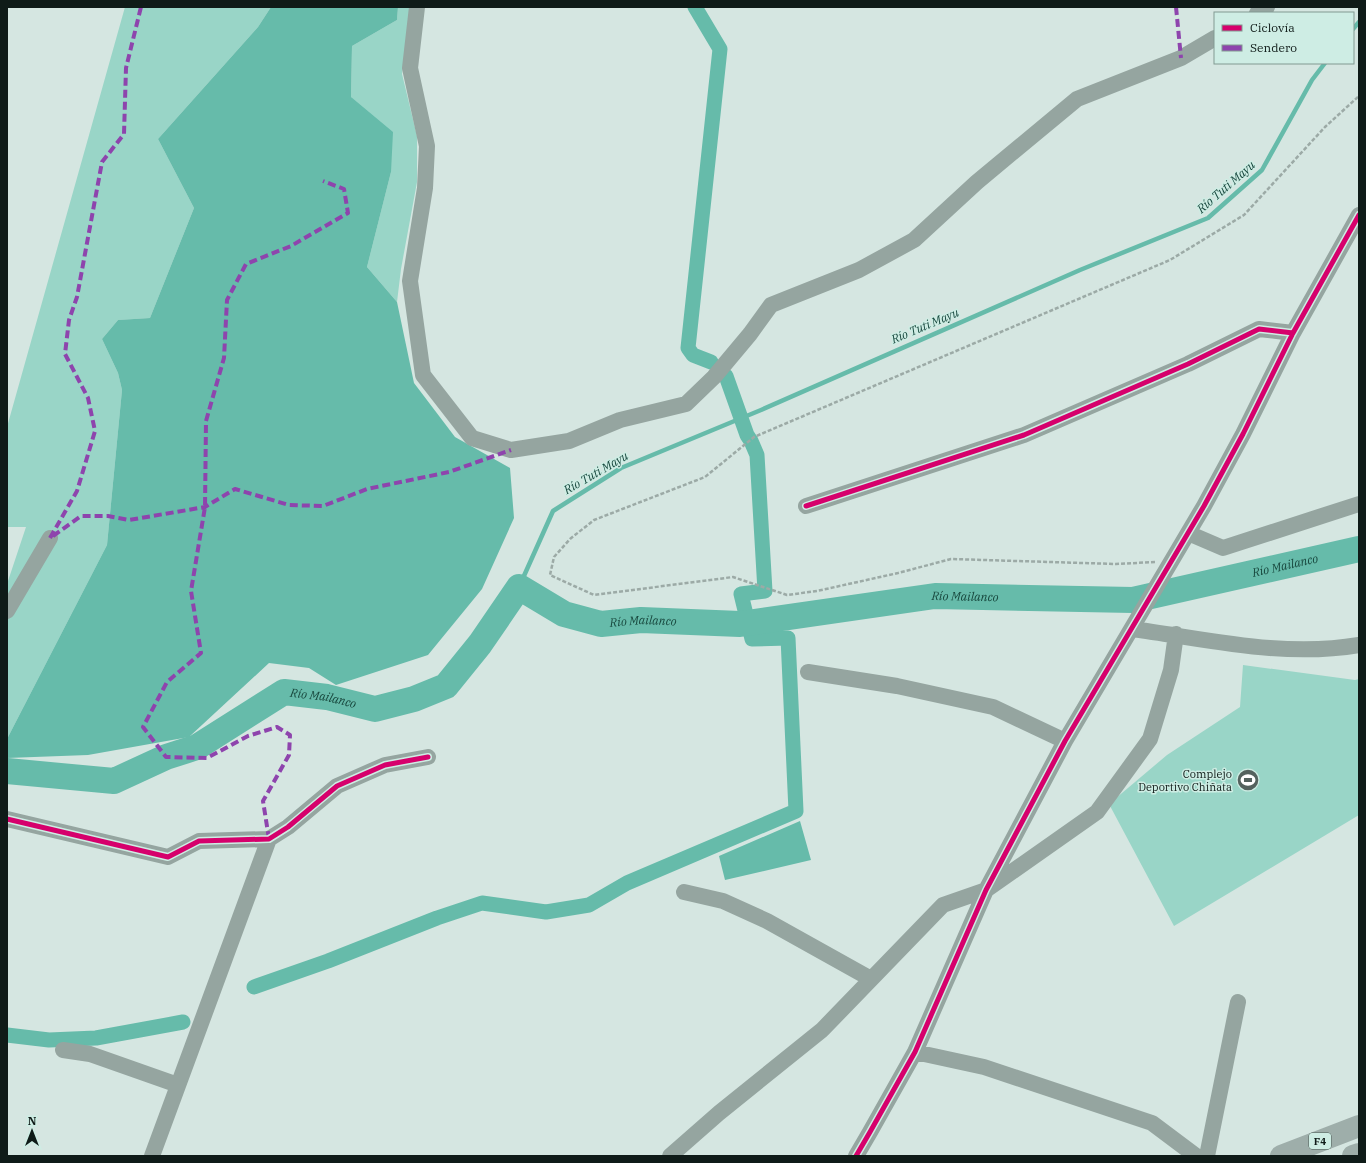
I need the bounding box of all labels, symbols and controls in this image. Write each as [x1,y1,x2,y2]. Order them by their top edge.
legend [1214,12,1354,64]
text: Ciclovía [1250,20,1295,35]
text: Sendero [1250,40,1297,55]
water label: Río Tuti Mayu [1193,157,1258,217]
water label: Río Tuti Mayu [888,304,961,347]
water label: Río Tuti Mayu [560,448,631,498]
water label: Río Mailanco [1250,550,1319,580]
water label: Río Mailanco [930,588,999,604]
water label: Río Mailanco [608,612,677,630]
water label: Río Mailanco [288,685,358,711]
place label: Complejo Deportivo Chiñata [1138,767,1232,794]
sports icon: Complejo Deportivo Chiñata [1235,767,1261,793]
north arrow [12,1111,52,1151]
text: N [28,1114,37,1128]
road number: F4 [1309,1133,1331,1149]

